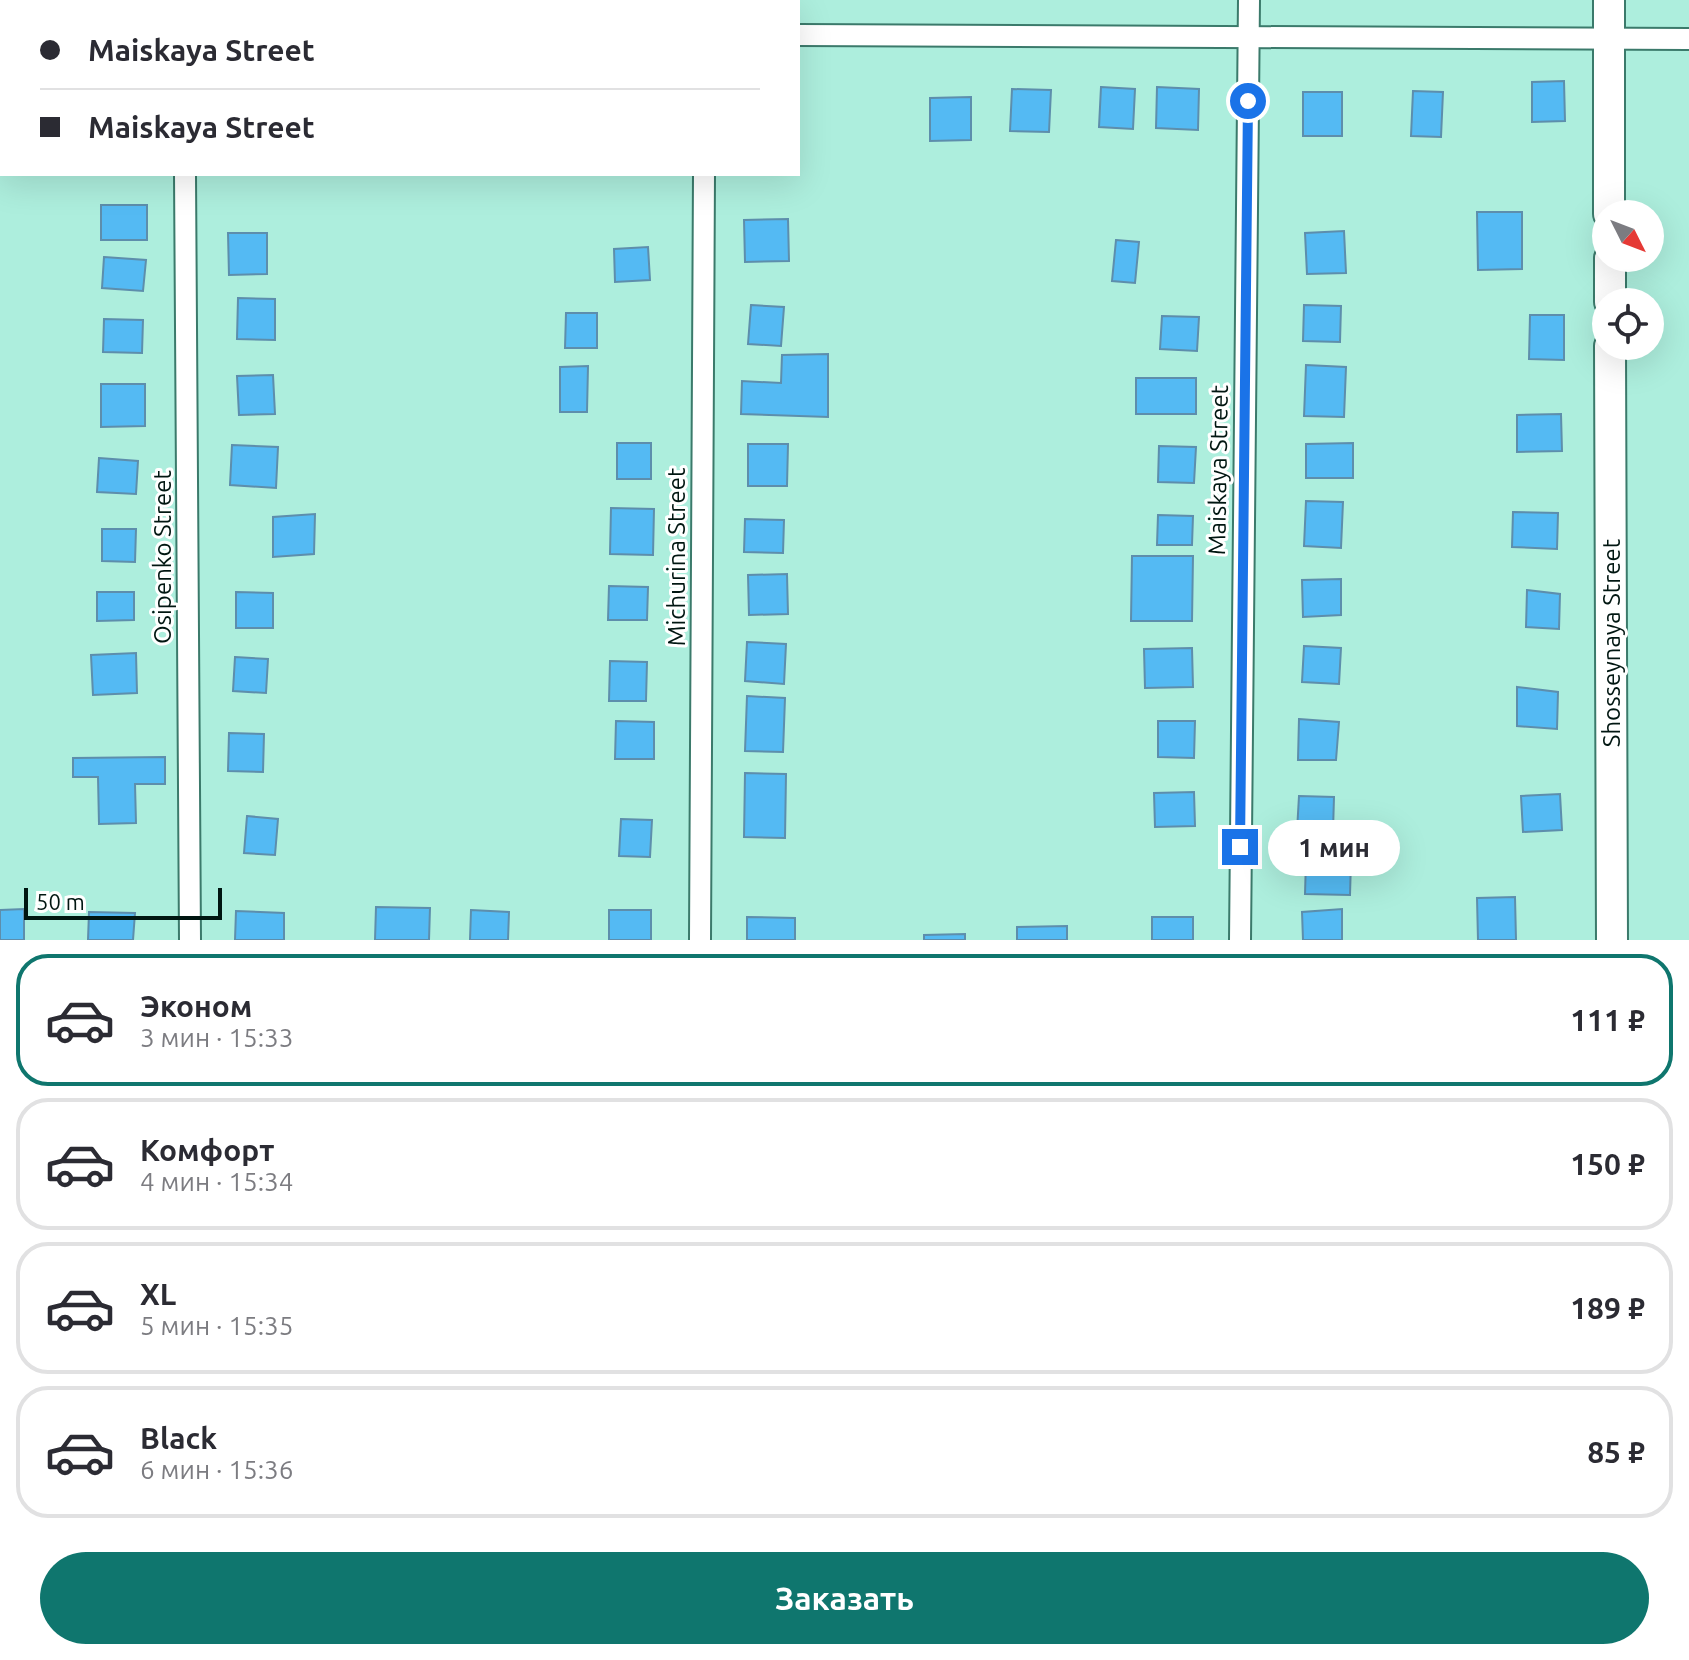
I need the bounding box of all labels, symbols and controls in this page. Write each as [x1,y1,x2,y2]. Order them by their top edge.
text: Maiskaya Street [88,33,315,67]
route start [1230,83,1266,119]
text: Maiskaya Street [88,110,315,144]
north arrow [1592,200,1664,272]
map controls [1592,200,1664,360]
button: locate [1592,288,1664,360]
street label: Maiskaya Street [1203,384,1233,555]
street label: Michurina Street [663,467,690,646]
street label: Osipenko Street [149,469,176,644]
street label: Shosseynaya Street [1598,538,1625,747]
callout: 1 мин [1268,819,1400,875]
route end [1222,829,1258,865]
text: 1 мин [1298,833,1370,862]
scale bar [24,884,222,920]
text: 50 m [36,889,85,914]
icon: car [44,984,116,1056]
text: Эконом [140,989,252,1023]
text: 111 ₽ [1570,1003,1645,1037]
text: 3 мин · 15:33 [140,1023,293,1052]
icon: car [44,1128,116,1200]
text: Комфорт [140,1133,274,1167]
text: 150 ₽ [1570,1147,1645,1181]
text: 4 мин · 15:34 [140,1167,293,1196]
icon: car [44,1272,116,1344]
text: XL [140,1277,176,1311]
text: 189 ₽ [1570,1291,1645,1325]
text: 5 мин · 15:35 [140,1311,293,1340]
icon: car [44,1416,116,1488]
text: Black [140,1421,217,1455]
text: 85 ₽ [1587,1435,1645,1469]
text: 6 мин · 15:36 [140,1455,293,1484]
button: Заказать [40,1552,1649,1644]

